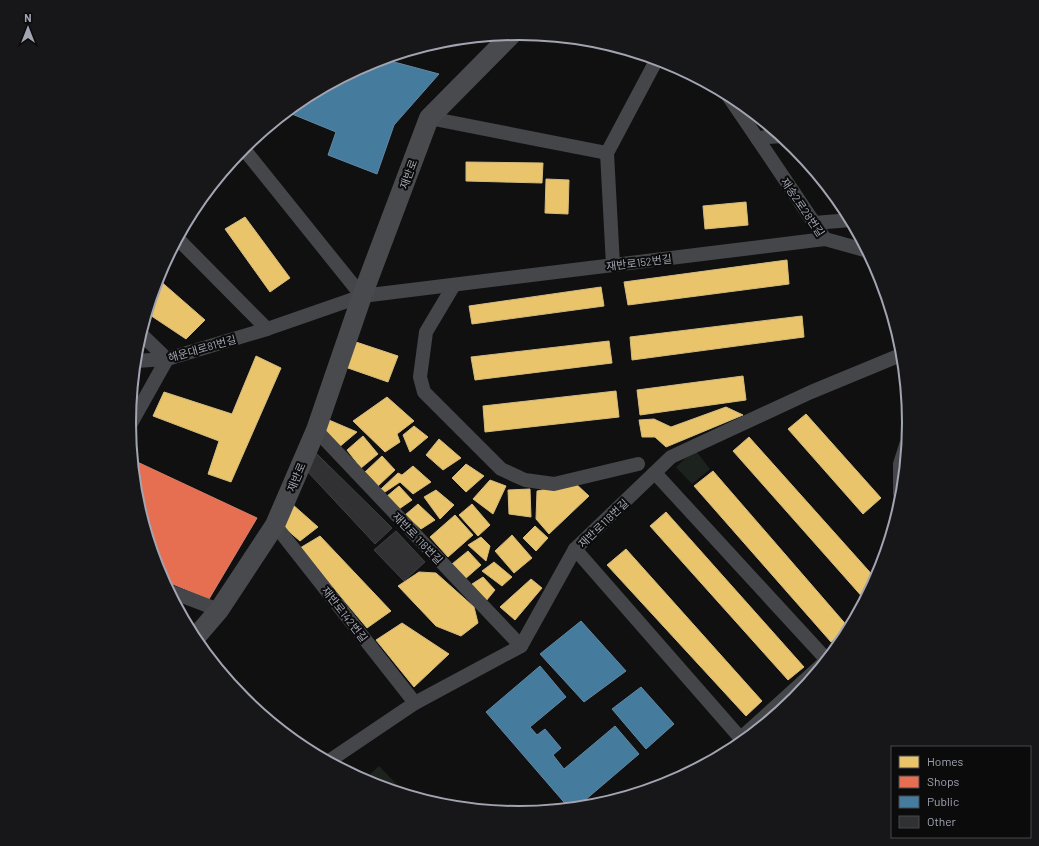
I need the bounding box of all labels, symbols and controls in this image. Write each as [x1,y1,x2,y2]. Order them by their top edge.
north arrow [8,8,48,48]
text: N [24,11,32,24]
street label: 재반로 [397,158,419,190]
street label: 재송2로28번길 [779,175,827,239]
street label: 재반로152번길 [605,252,673,272]
street label: 해운대로81번길 [167,332,237,364]
street label: 재반로 [284,460,308,494]
street label: 재반로118번길 [575,496,631,550]
street label: 재반로 118번길 [390,510,446,566]
street label: 재반로142번길 [319,584,371,644]
legend [891,746,1031,838]
text: Homes [927,754,964,768]
text: Shops [927,774,960,788]
text: Public [927,794,959,808]
text: Other [927,814,957,828]

